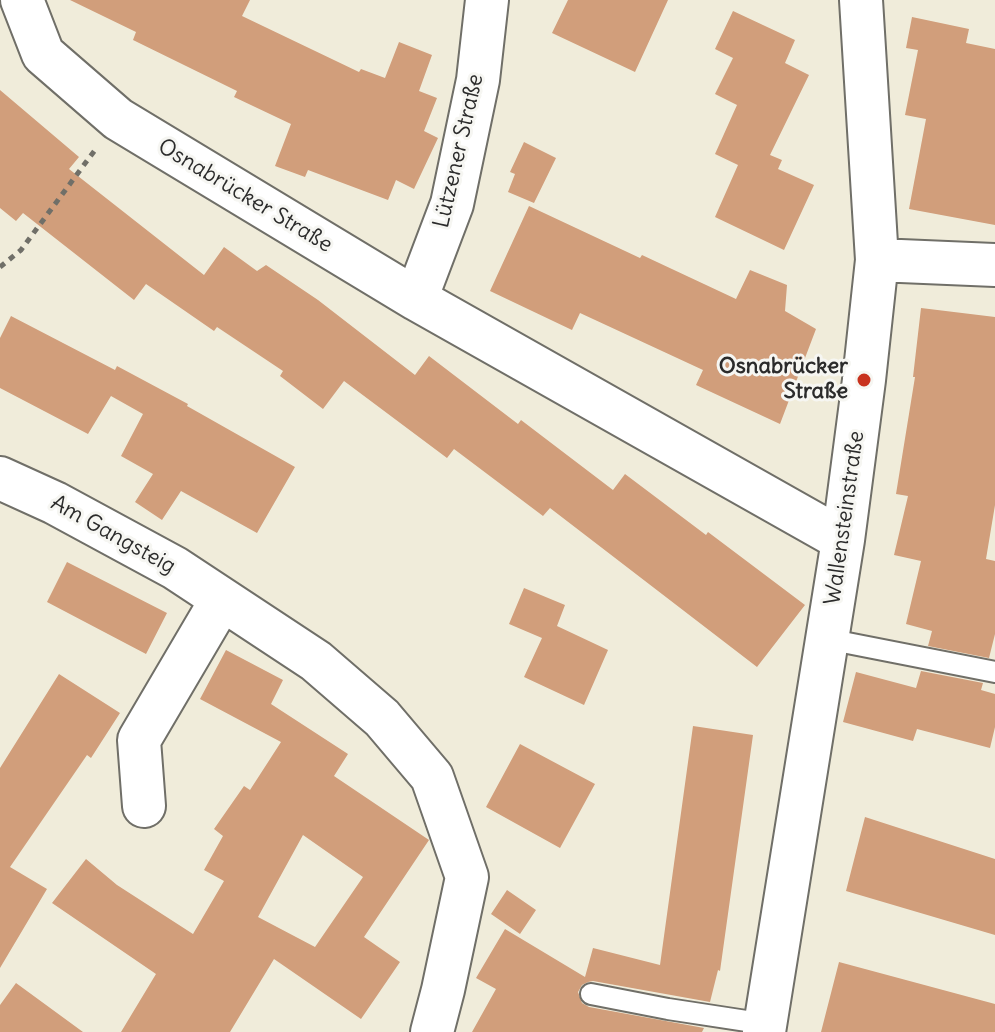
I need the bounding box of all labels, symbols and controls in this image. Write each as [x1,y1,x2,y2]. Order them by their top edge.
street label: Lützener Straße [428,71,490,231]
street label: Osnabrücker Straße [153,133,337,259]
place label: Osnabrücker Straße [719,354,848,406]
marker: Osnabrücker Straße [855,371,873,389]
street label: Wallensteinstraße [820,429,870,607]
street label: Am Gangsteig [46,490,180,580]

